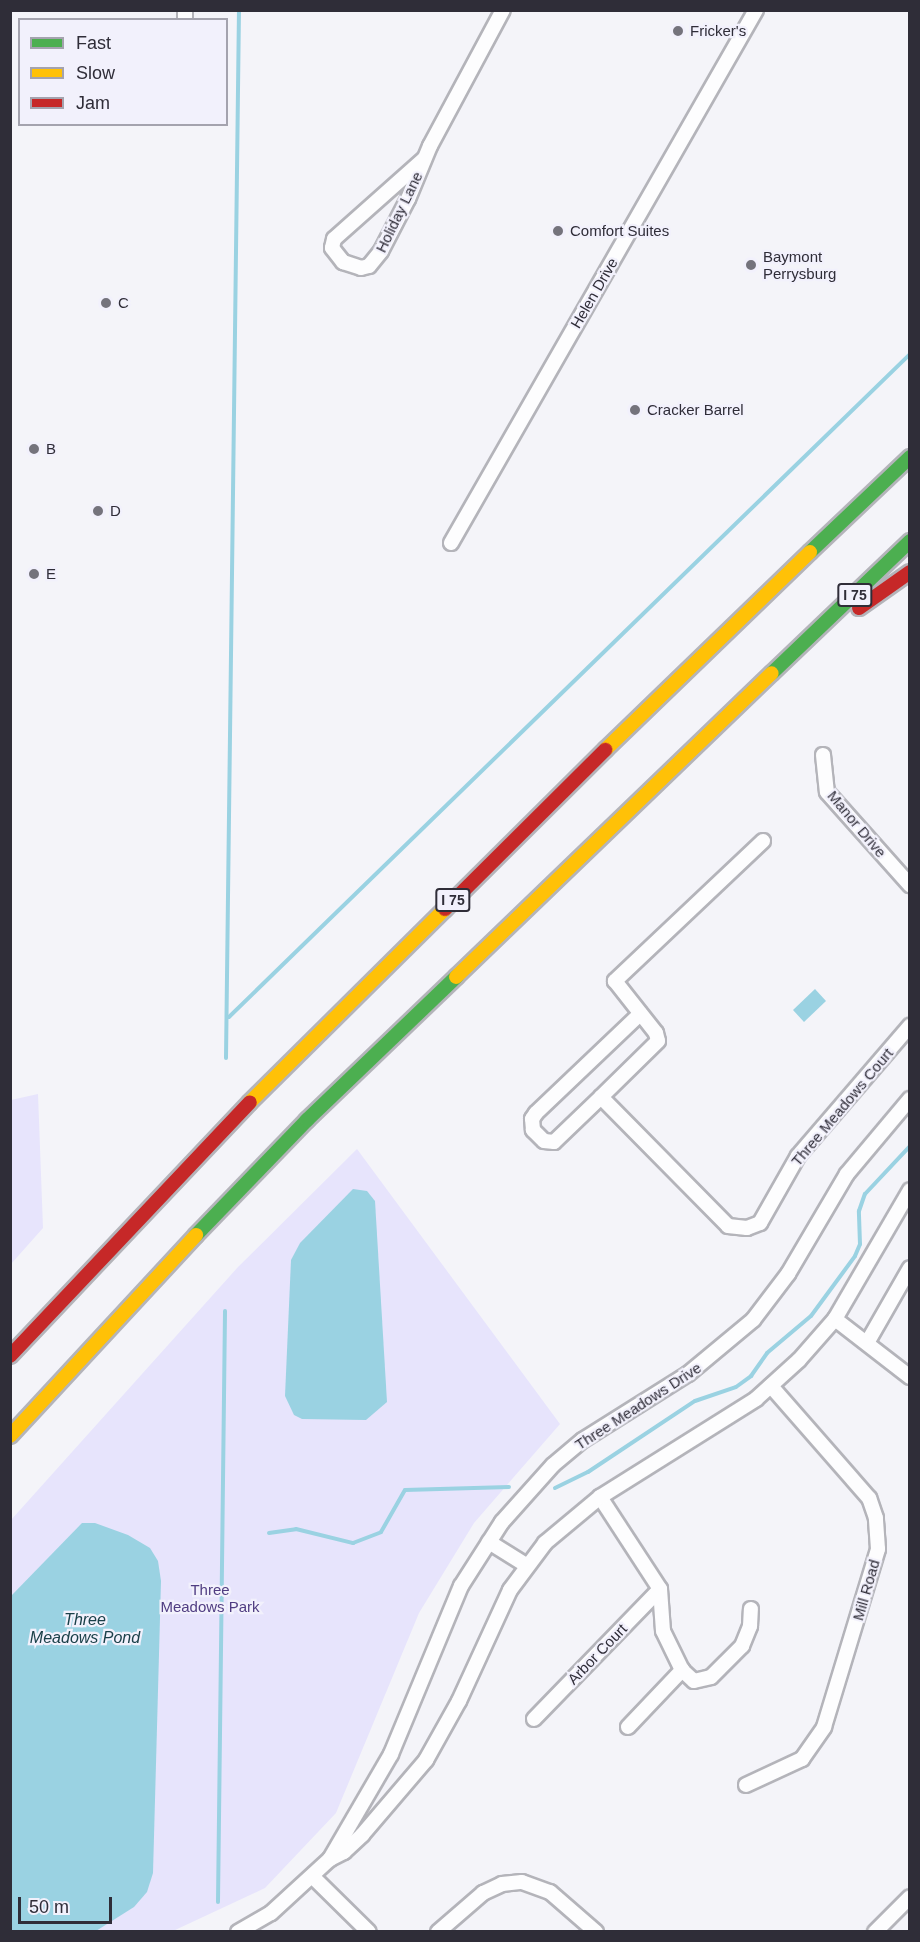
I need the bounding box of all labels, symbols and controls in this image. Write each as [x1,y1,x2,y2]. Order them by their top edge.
legend [18,18,228,126]
place label: Fricker's [690,22,746,40]
marker: Fricker's [671,24,685,38]
text: Fast [76,33,111,53]
text: Slow [76,63,115,83]
text: Jam [76,93,110,113]
street label: Holiday Lane [372,169,426,255]
place label: Comfort Suites [570,222,669,240]
marker: Comfort Suites [551,224,565,238]
place label: Baymont Perrysburg [763,247,836,282]
street label: Helen Drive [567,255,621,331]
marker: Baymont Perrysburg [744,258,758,272]
place label: C [118,294,129,312]
marker: C [99,296,113,310]
place label: Cracker Barrel [647,401,744,419]
marker: Cracker Barrel [628,403,642,417]
place label: B [46,440,56,458]
marker: B [27,442,41,456]
place label: D [110,502,121,520]
marker: D [91,504,105,518]
place label: E [46,565,56,583]
marker: E [27,567,41,581]
road number: I 75 [837,584,873,606]
street label: Manor Drive [824,787,890,861]
road number: I 75 [435,889,471,911]
street label: Three Meadows Court [787,1044,897,1170]
street label: Three Meadows Drive [572,1358,704,1454]
street label: Mill Road [849,1557,883,1623]
park label: Three Meadows Park [160,1580,260,1615]
water label: Three Meadows Pond [30,1610,140,1648]
street label: Arbor Court [564,1620,630,1688]
scale bar [21,1885,116,1923]
text: 50 m [29,1897,69,1917]

